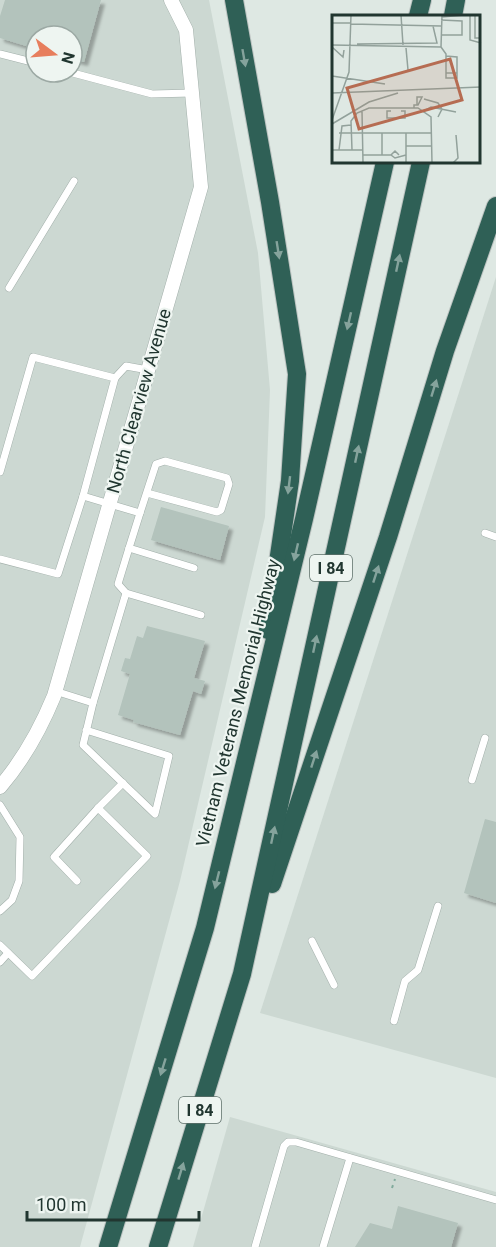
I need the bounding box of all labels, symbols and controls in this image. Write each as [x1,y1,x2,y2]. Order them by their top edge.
inset map [332,15,481,164]
north arrow [24,24,84,84]
one-way arrow [240,48,249,67]
text: N [57,50,79,66]
one-way arrow [273,240,282,259]
one-way arrow [394,254,404,272]
street label: North Clearview Avenue [102,306,175,496]
one-way arrow [344,312,353,331]
one-way arrow [430,379,439,397]
one-way arrow [352,444,362,463]
one-way arrow [284,476,294,495]
one-way arrow [291,543,301,562]
road number: I 84 [310,555,352,581]
street label: Vietnam Veterans Memorial Highway [192,556,284,849]
one-way arrow [372,565,381,583]
one-way arrow [310,635,320,653]
one-way arrow [310,750,319,768]
one-way arrow [269,825,278,844]
one-way arrow [212,871,222,889]
one-way arrow [158,1058,167,1076]
road number: I 84 [179,1097,221,1123]
one-way arrow [177,1162,186,1180]
scale bar [27,1184,200,1222]
text: 100 m [36,1194,87,1215]

